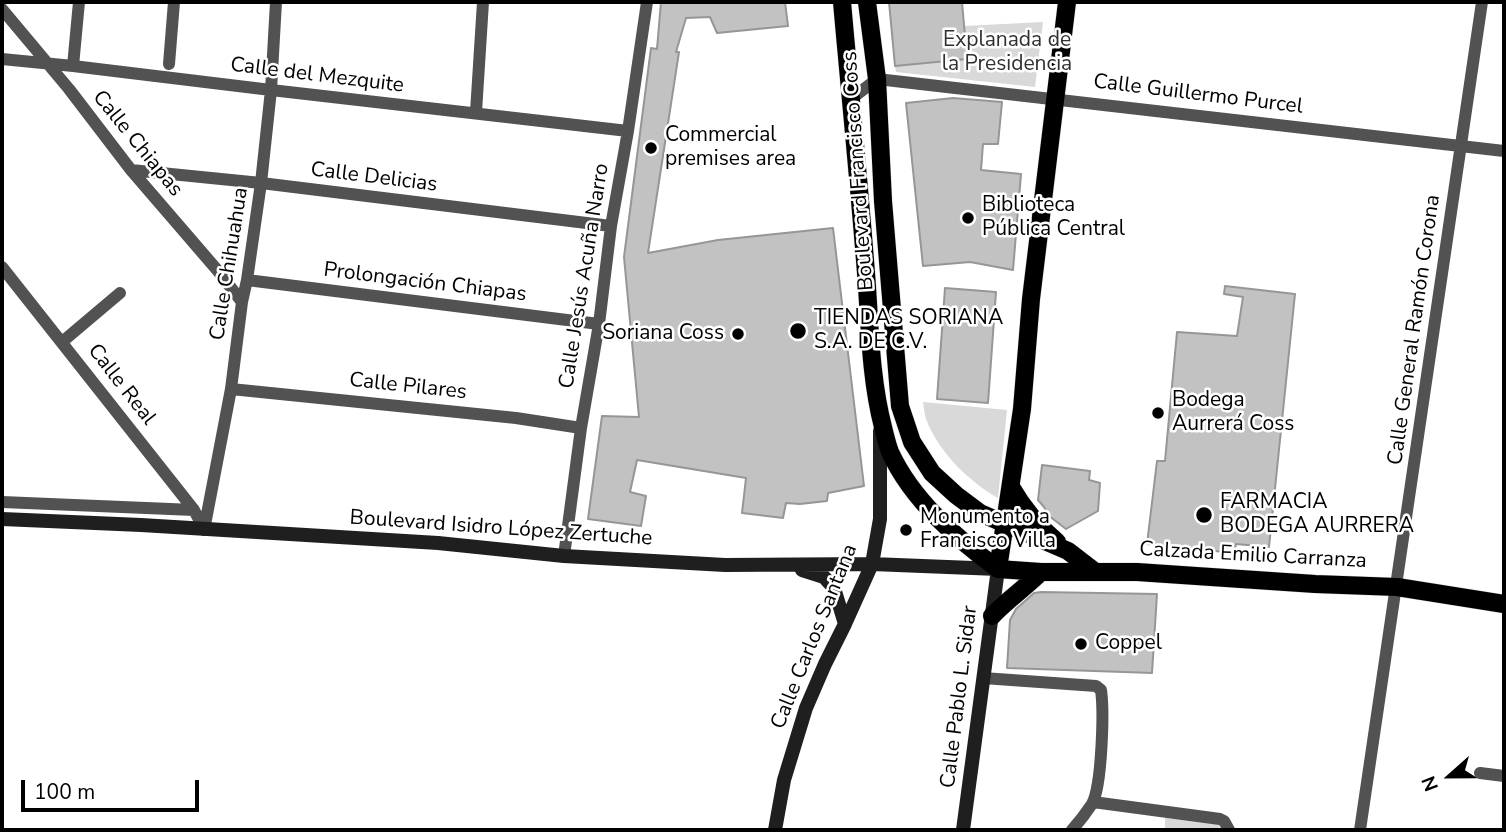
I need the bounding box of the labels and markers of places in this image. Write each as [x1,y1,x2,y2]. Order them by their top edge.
place label: Commercial premises area [665,123,796,173]
marker: Commercial premises area [643,140,659,156]
place label: Biblioteca Pública Central [982,193,1125,243]
marker: Biblioteca Pública Central [960,210,976,226]
place label: TIENDAS SORIANA S.A. DE C.V. [814,306,1003,356]
place label: Soriana Coss [602,321,724,347]
marker: TIENDAS SORIANA S.A. DE C.V. [788,321,808,341]
marker: Soriana Coss [730,326,746,342]
place label: Bodega Aurrerá Coss [1172,388,1294,438]
marker: Bodega Aurrerá Coss [1150,405,1166,421]
place label: FARMACIA BODEGA AURRERA [1220,490,1414,540]
place label: Monumento a Francisco Villa [920,505,1056,555]
marker: FARMACIA BODEGA AURRERA [1194,505,1214,525]
marker: Monumento a Francisco Villa [898,522,914,538]
place label: Coppel [1095,631,1162,657]
marker: Coppel [1073,636,1089,652]

